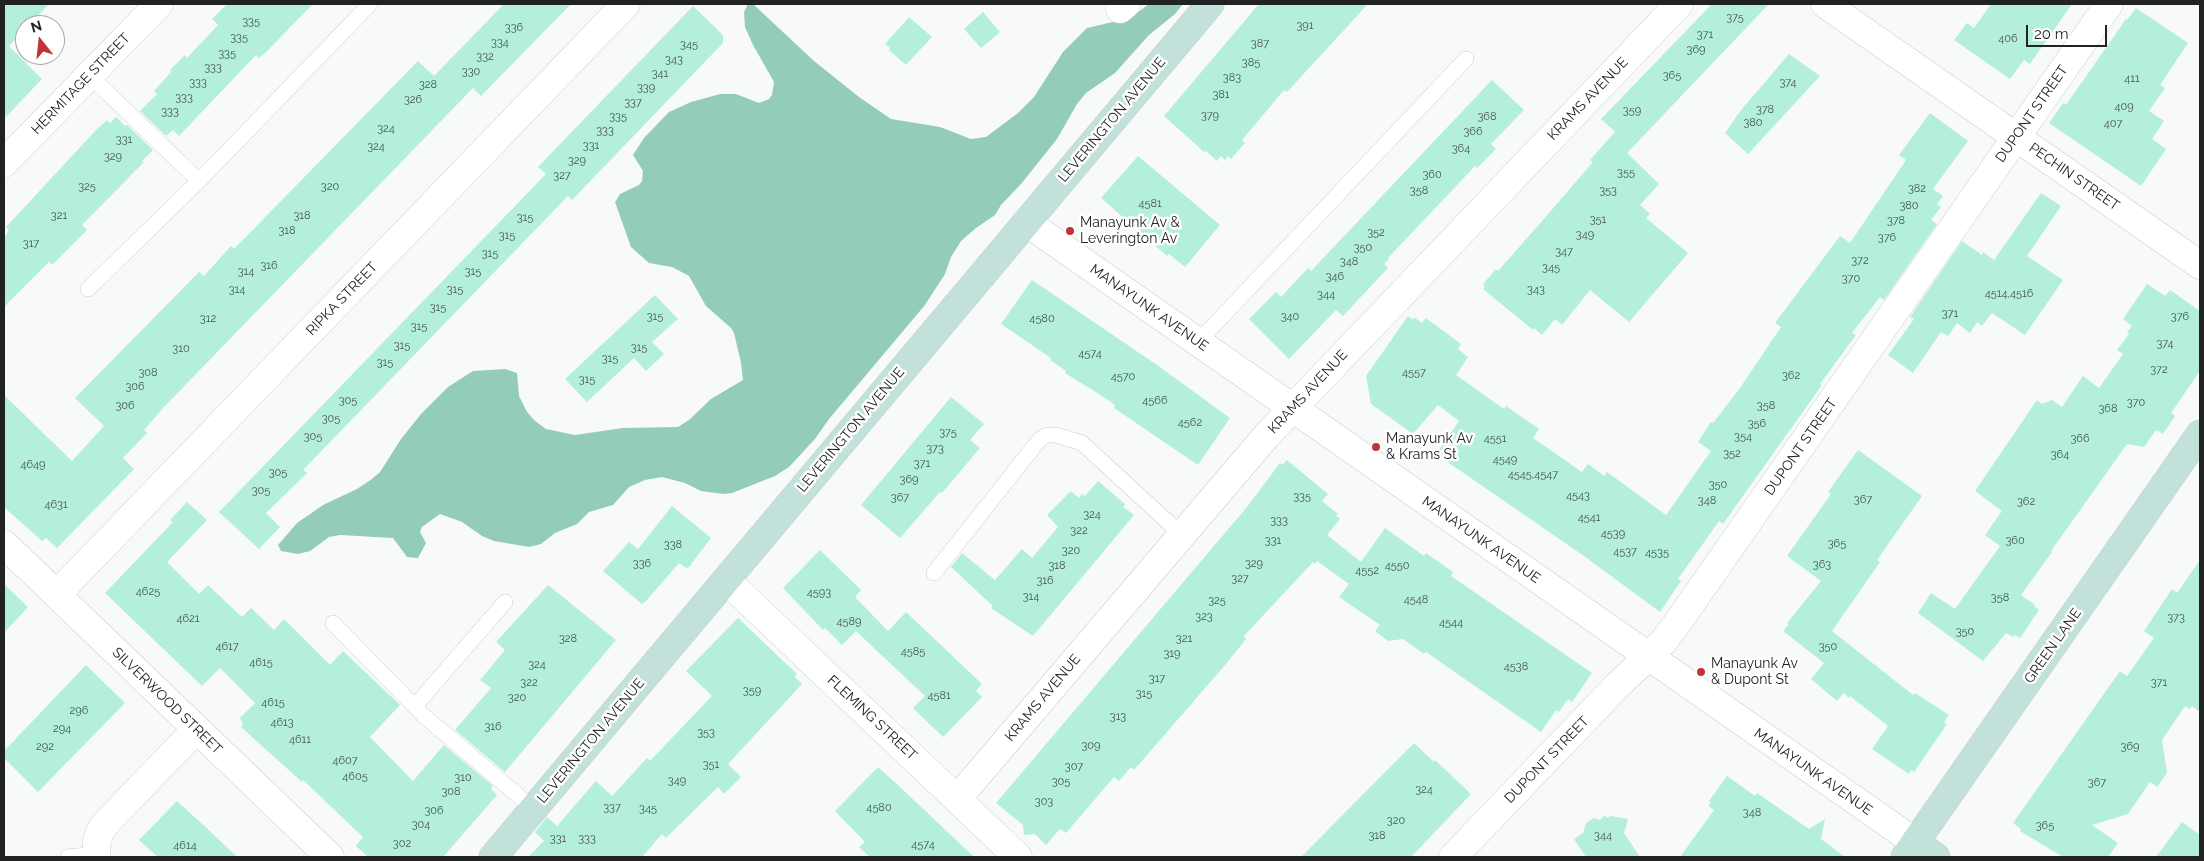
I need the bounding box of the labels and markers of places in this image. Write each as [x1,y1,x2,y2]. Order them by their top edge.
place label: Manayunk Av & Leverington Av [1080,215,1180,248]
marker: Manayunk Av & Leverington Av [1064,225,1076,237]
place label: Manayunk Av & Krams St [1386,431,1473,464]
marker: Manayunk Av & Krams St [1370,441,1382,453]
place label: Manayunk Av & Dupont St [1711,656,1798,689]
marker: Manayunk Av & Dupont St [1695,666,1707,678]

